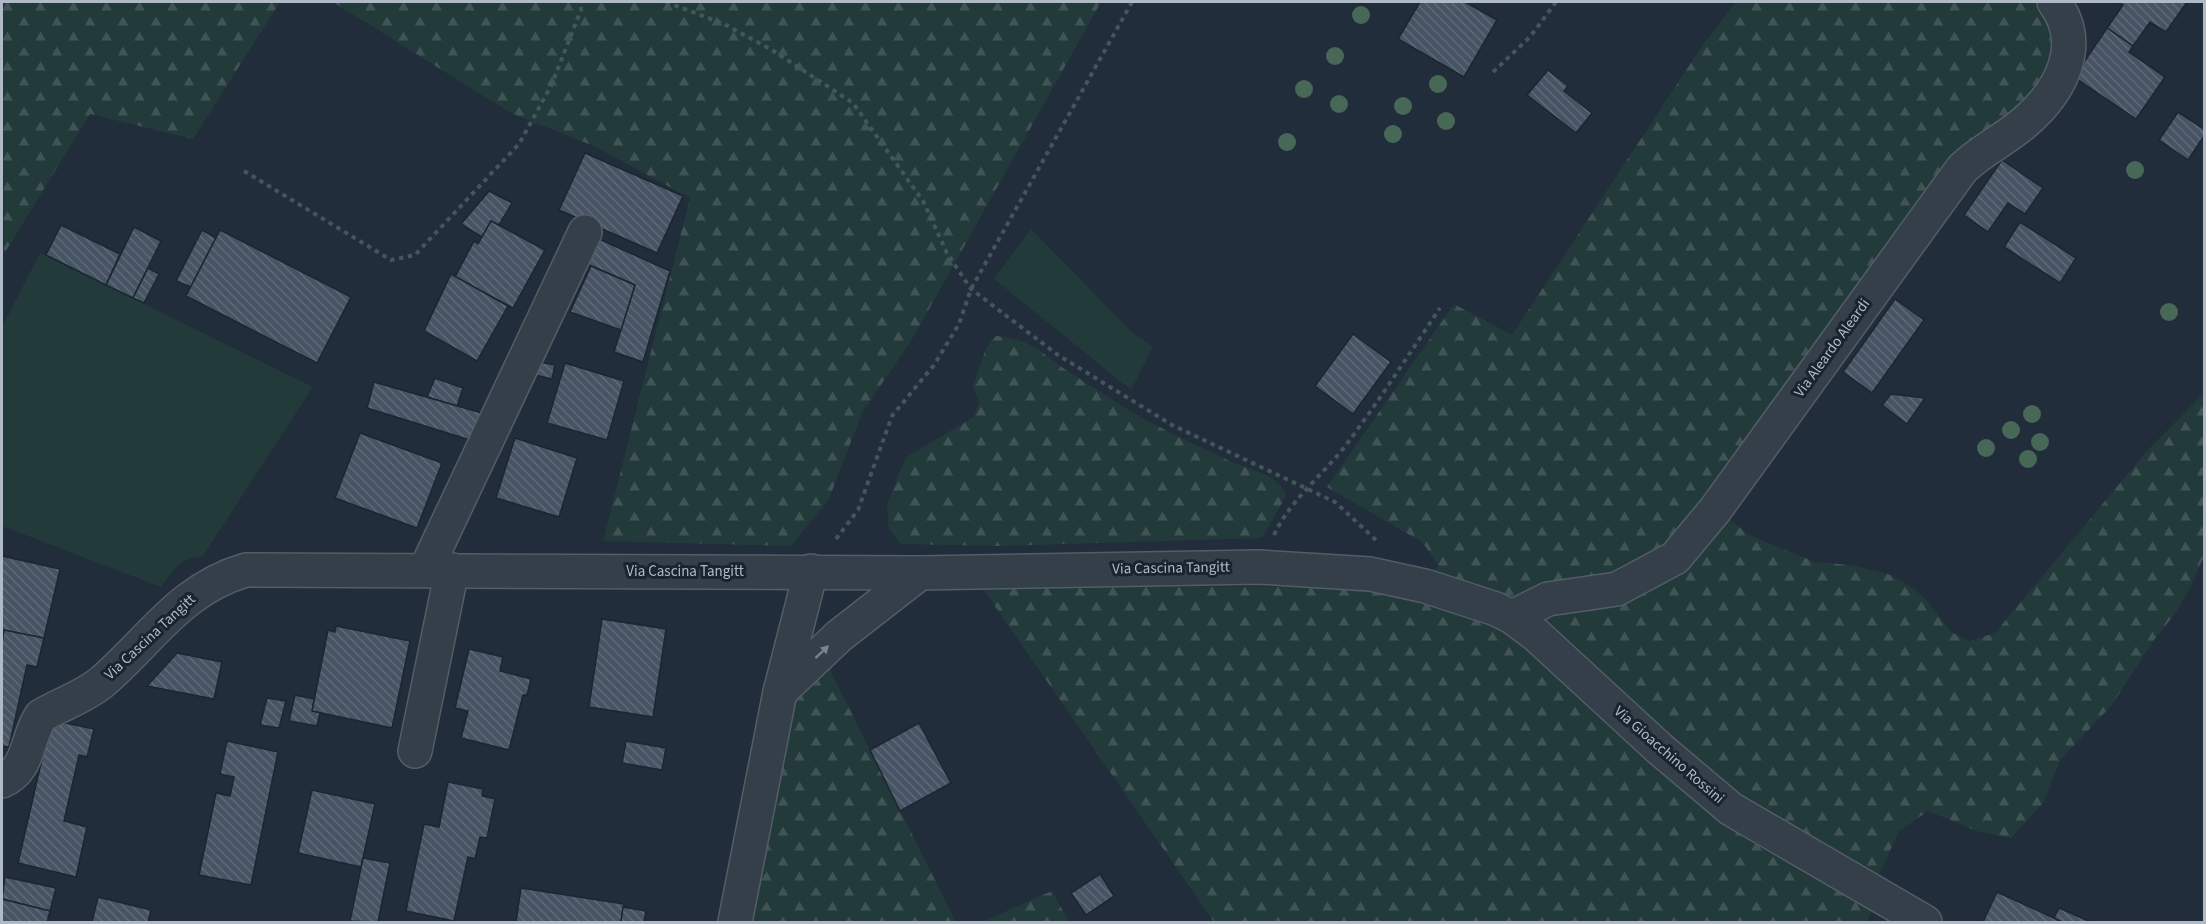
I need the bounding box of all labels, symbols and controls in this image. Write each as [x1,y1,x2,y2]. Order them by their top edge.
street label: Via Aleardo Aleardi [1789,294,1875,402]
street label: Via Cascina Tangitt [1112,556,1230,580]
street label: Via Cascina Tangitt [626,561,744,582]
street label: Via Cascina Tangitt [100,589,200,685]
one-way arrow [815,645,829,659]
street label: Via Gioacchino Rossini [1609,701,1729,809]

